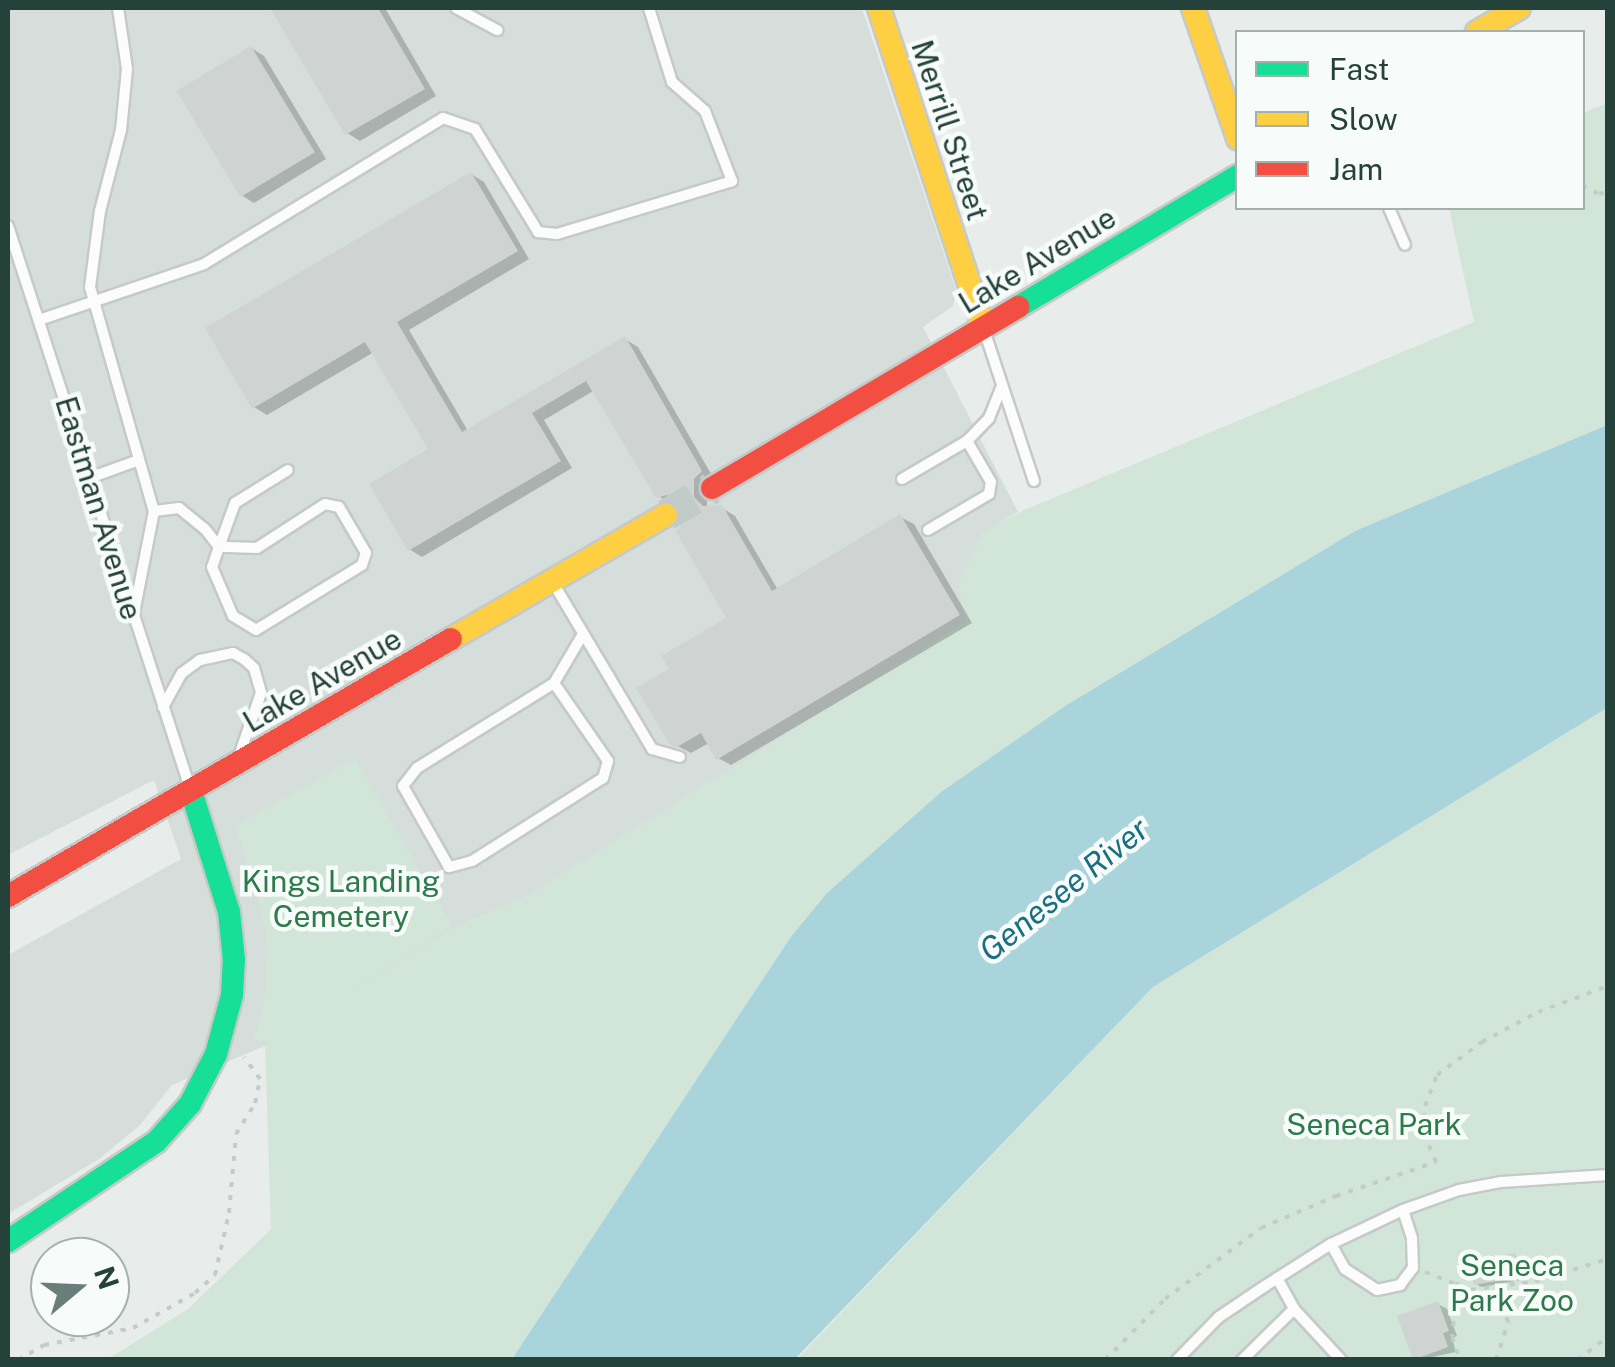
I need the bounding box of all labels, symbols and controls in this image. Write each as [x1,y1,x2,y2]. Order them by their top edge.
legend [1235,30,1585,210]
street label: Merrill Street [904,35,996,225]
text: Fast [1329,51,1389,87]
text: Slow [1329,101,1398,137]
text: Jam [1329,151,1383,187]
street label: Lake Avenue [952,199,1122,321]
street label: Eastman Avenue [48,392,150,624]
street label: Lake Avenue [236,620,408,740]
water label: Genesee River [972,810,1156,970]
park label: Kings Landing Cemetery [242,863,440,934]
park label: Seneca Park [1286,1106,1462,1142]
north arrow [30,1237,130,1337]
park label: Seneca Park Zoo [1450,1247,1574,1318]
text: N [88,1262,126,1293]

